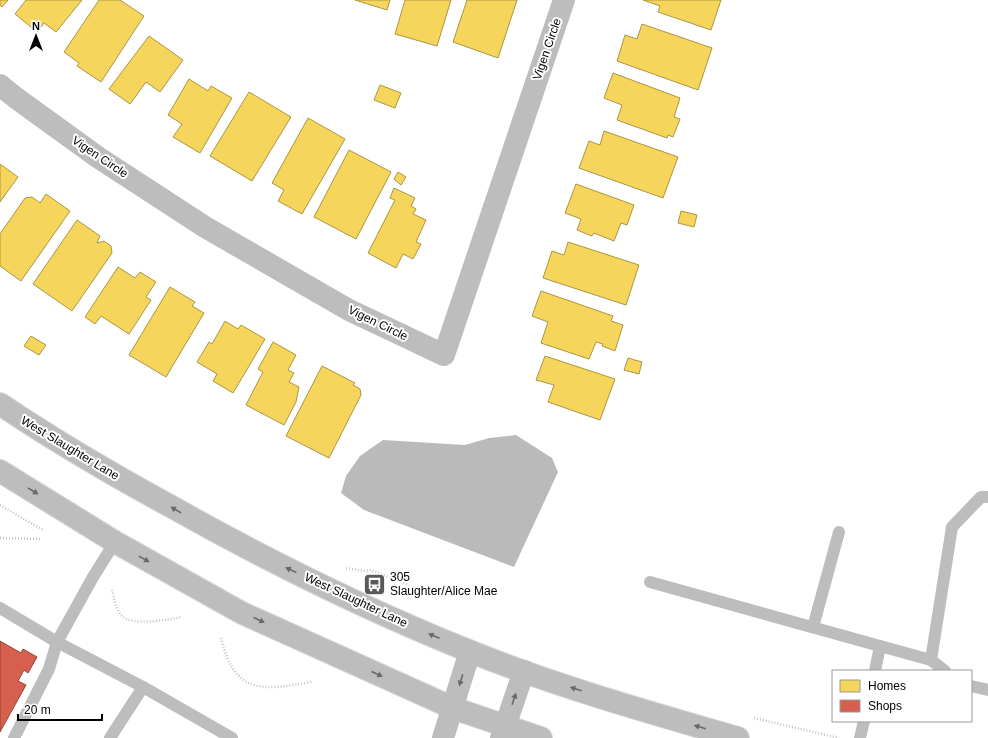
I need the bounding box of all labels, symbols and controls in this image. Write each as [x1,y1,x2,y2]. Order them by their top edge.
north arrow [16,16,56,56]
street label: Vigen Circle [530,16,564,82]
text: N [32,20,40,32]
street label: Vigen Circle [69,133,131,181]
street label: Vigen Circle [346,303,410,344]
street label: West Slaughter Lane [18,413,122,483]
one-way arrow [27,488,39,495]
one-way arrow [170,506,182,513]
one-way arrow [138,555,150,562]
one-way arrow [285,567,296,573]
street label: West Slaughter Lane [302,570,410,630]
place label: 305 Slaughter/Alice Mae [390,570,498,598]
bus stop icon: 305 Slaughter/Alice Mae [361,571,387,597]
one-way arrow [253,617,264,623]
one-way arrow [429,633,440,639]
legend [832,670,972,722]
one-way arrow [371,671,383,677]
one-way arrow [458,674,464,686]
text: Homes [868,679,906,693]
one-way arrow [570,686,582,692]
one-way arrow [511,692,517,704]
scale bar [18,696,102,722]
text: Shops [868,699,902,713]
text: 20 m [24,703,51,717]
one-way arrow [694,724,706,730]

